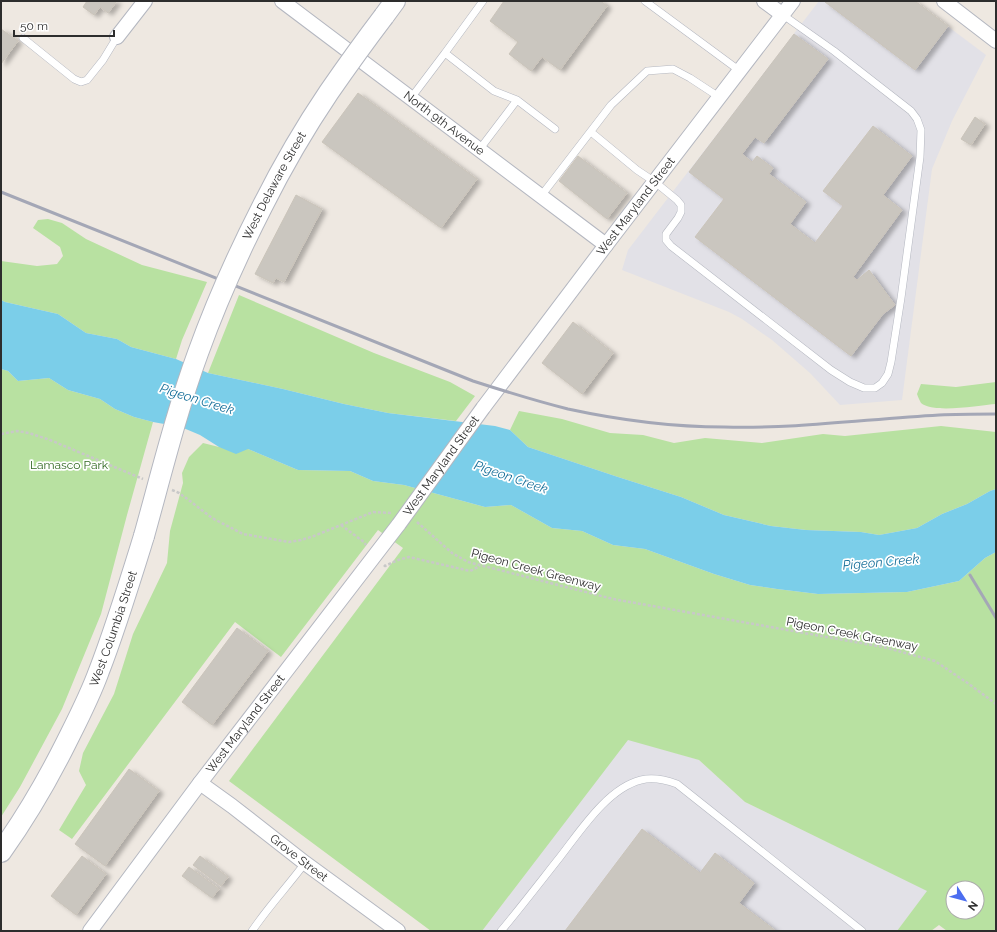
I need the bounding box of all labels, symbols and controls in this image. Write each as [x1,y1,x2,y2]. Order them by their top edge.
scale bar [14,12,114,38]
text: 50 m [20,19,48,33]
street label: North 9th Avenue [401,88,487,158]
street label: West Delaware Street [240,129,309,242]
street label: West Maryland Street [594,154,678,258]
water label: Pigeon Creek [158,381,236,417]
street label: West Maryland Street [400,413,482,518]
water label: Pigeon Creek [472,457,550,497]
park label: Lamasco Park [30,458,109,472]
street label: Pigeon Creek Greenway [470,546,603,594]
water label: Pigeon Creek [842,551,920,573]
street label: West Columbia Street [87,569,140,689]
street label: Pigeon Creek Greenway [785,614,919,654]
street label: West Maryland Street [203,672,288,776]
street label: Grove Street [267,831,331,884]
north arrow [945,880,985,920]
text: N [965,898,980,913]

